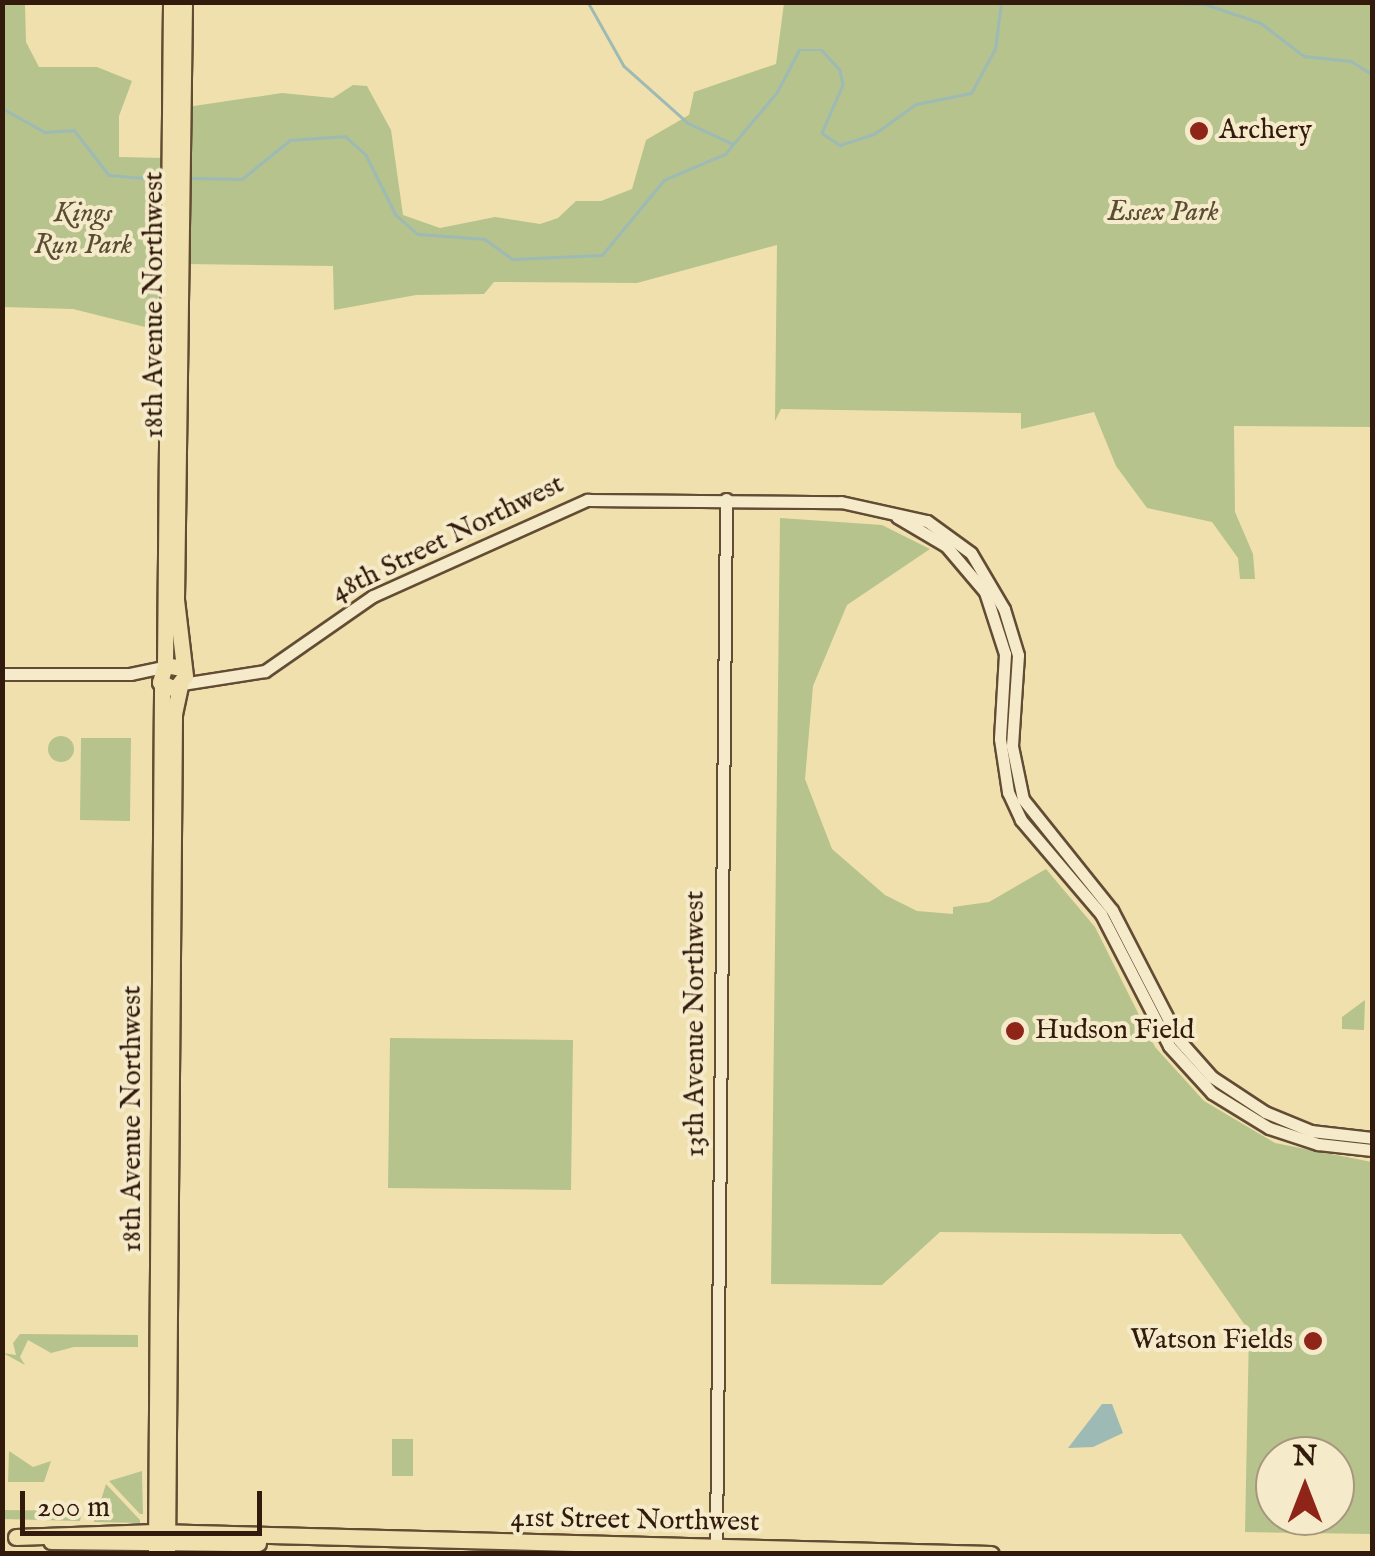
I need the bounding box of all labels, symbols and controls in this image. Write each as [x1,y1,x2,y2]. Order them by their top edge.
place label: Archery [1219,114,1312,148]
marker: Archery [1188,120,1210,142]
street label: 18th Avenue Northwest [138,171,172,439]
park label: Essex Park [1107,196,1219,230]
park label: Kings Run Park [34,197,132,263]
street label: 48th Street Northwest [326,468,570,610]
street label: 13th Avenue Northwest [679,891,713,1157]
street label: 18th Avenue Northwest [116,985,150,1253]
place label: Hudson Field [1035,1014,1194,1048]
marker: Hudson Field [1004,1020,1026,1042]
place label: Watson Fields [1130,1324,1293,1358]
marker: Watson Fields [1302,1330,1324,1352]
north arrow [1255,1436,1355,1536]
text: N [1293,1440,1317,1475]
scale bar [25,1471,268,1533]
text: 200 m [37,1489,110,1527]
street label: 41st Street Northwest [510,1502,760,1540]

